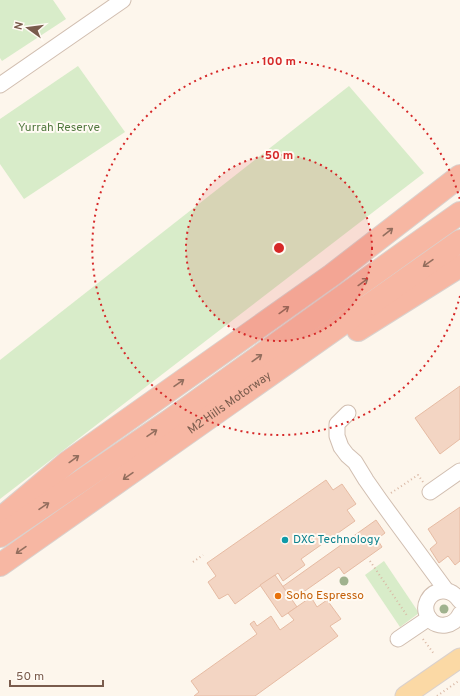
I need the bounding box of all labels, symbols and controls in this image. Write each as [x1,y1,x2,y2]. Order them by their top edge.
north arrow [8,8,48,48]
text: N [12,20,27,31]
text: 100 m [262,54,296,70]
park label: Yurrah Reserve [18,120,100,136]
text: 50 m [265,148,293,164]
one-way arrow [382,228,393,236]
centre of rings [272,241,286,255]
one-way arrow [423,259,434,267]
one-way arrow [357,278,368,286]
one-way arrow [278,306,289,314]
one-way arrow [252,354,263,362]
street label: M2 Hills Motorway [185,368,275,438]
one-way arrow [174,379,185,387]
one-way arrow [146,429,157,437]
one-way arrow [68,455,79,463]
one-way arrow [122,472,133,480]
one-way arrow [38,502,49,510]
place label: DXC Technology [293,532,380,548]
marker: DXC Technology [280,535,290,545]
one-way arrow [16,546,27,554]
place label: Soho Espresso [286,588,364,604]
marker: Soho Espresso [273,591,283,601]
scale bar [10,662,103,688]
text: 50 m [16,669,44,685]

